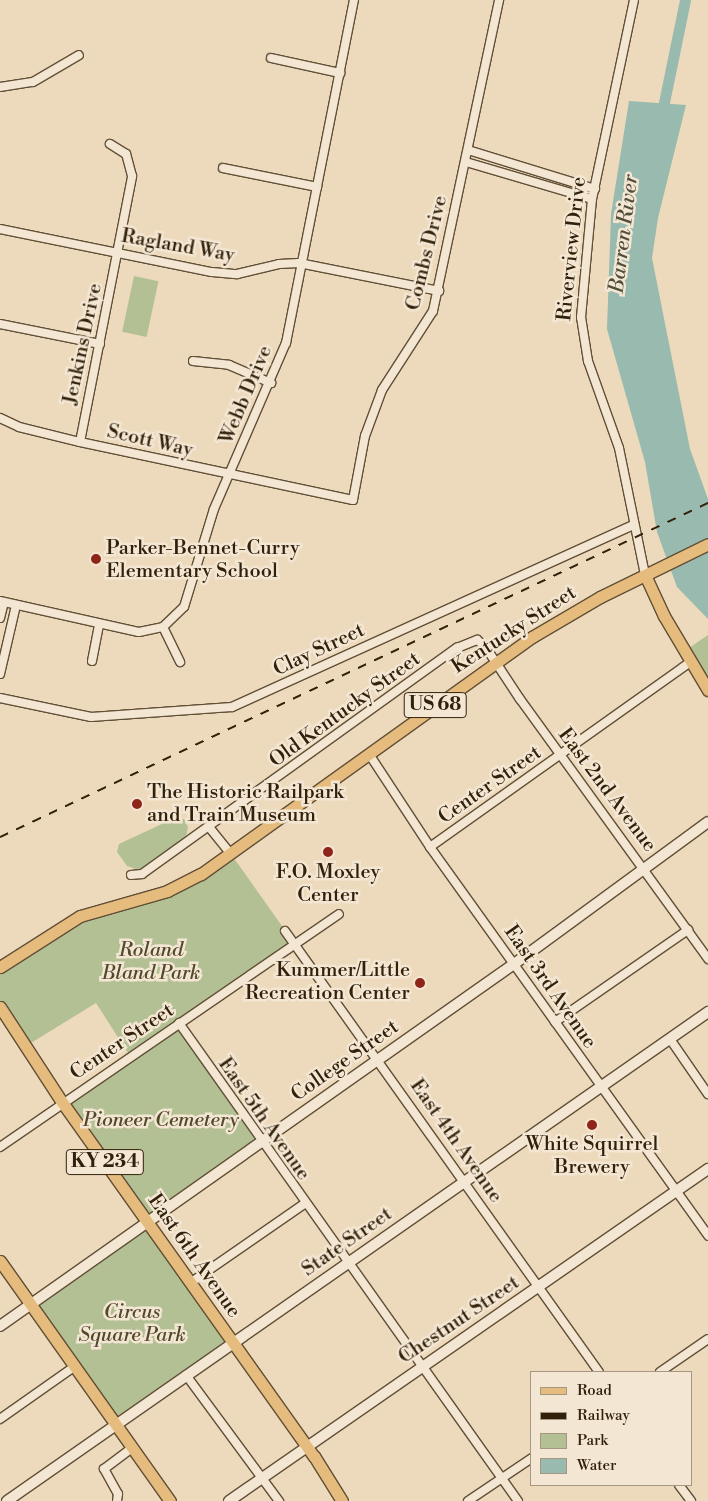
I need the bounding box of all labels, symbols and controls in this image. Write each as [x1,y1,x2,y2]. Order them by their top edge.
water label: Barren River [604,173,644,295]
street label: Riverview Drive [552,176,592,322]
street label: Combs Drive [401,193,453,313]
street label: Ragland Way [119,224,237,268]
street label: Jenkins Drive [58,281,108,407]
street label: Webb Drive [214,342,278,448]
street label: Scott Way [105,419,195,463]
place label: Parker-Bennet-Curry Elementary School [106,536,300,583]
marker: Parker-Bennet-Curry Elementary School [90,553,102,565]
street label: Kentucky Street [447,581,581,679]
street label: Clay Street [270,618,368,682]
street label: Old Kentucky Street [265,647,425,773]
road number: US 68 [402,688,468,722]
street label: East 2nd Avenue [553,723,661,857]
street label: Center Street [434,741,546,829]
place label: The Historic Railpark and Train Museum [147,780,344,827]
marker: The Historic Railpark and Train Museum [131,798,143,810]
marker: F.O. Moxley Center [322,846,334,858]
place label: F.O. Moxley Center [276,860,380,907]
street label: East 3rd Avenue [499,921,601,1053]
park label: Roland Bland Park [102,939,200,986]
place label: Kummer/Little Recreation Center [245,959,410,1006]
marker: Kummer/Little Recreation Center [414,977,426,989]
street label: Center Street [66,999,178,1085]
street label: College Street [287,1015,403,1107]
street label: East 5th Avenue [213,1053,315,1185]
street label: East 4th Avenue [405,1075,507,1207]
park label: Pioneer Cemetery [83,1108,239,1132]
marker: White Squirrel Brewery [586,1119,598,1131]
place label: White Squirrel Brewery [526,1133,658,1180]
road number: KY 234 [65,1146,145,1178]
street label: East 6th Avenue [142,1190,246,1322]
street label: State Street [297,1202,397,1282]
street label: Chestnut Street [394,1271,524,1369]
park label: Circus Square Park [78,1300,186,1347]
legend [530,1371,693,1486]
text: Road [577,1381,612,1400]
text: Railway [577,1406,630,1425]
text: Park [577,1431,608,1450]
text: Water [577,1456,616,1475]

